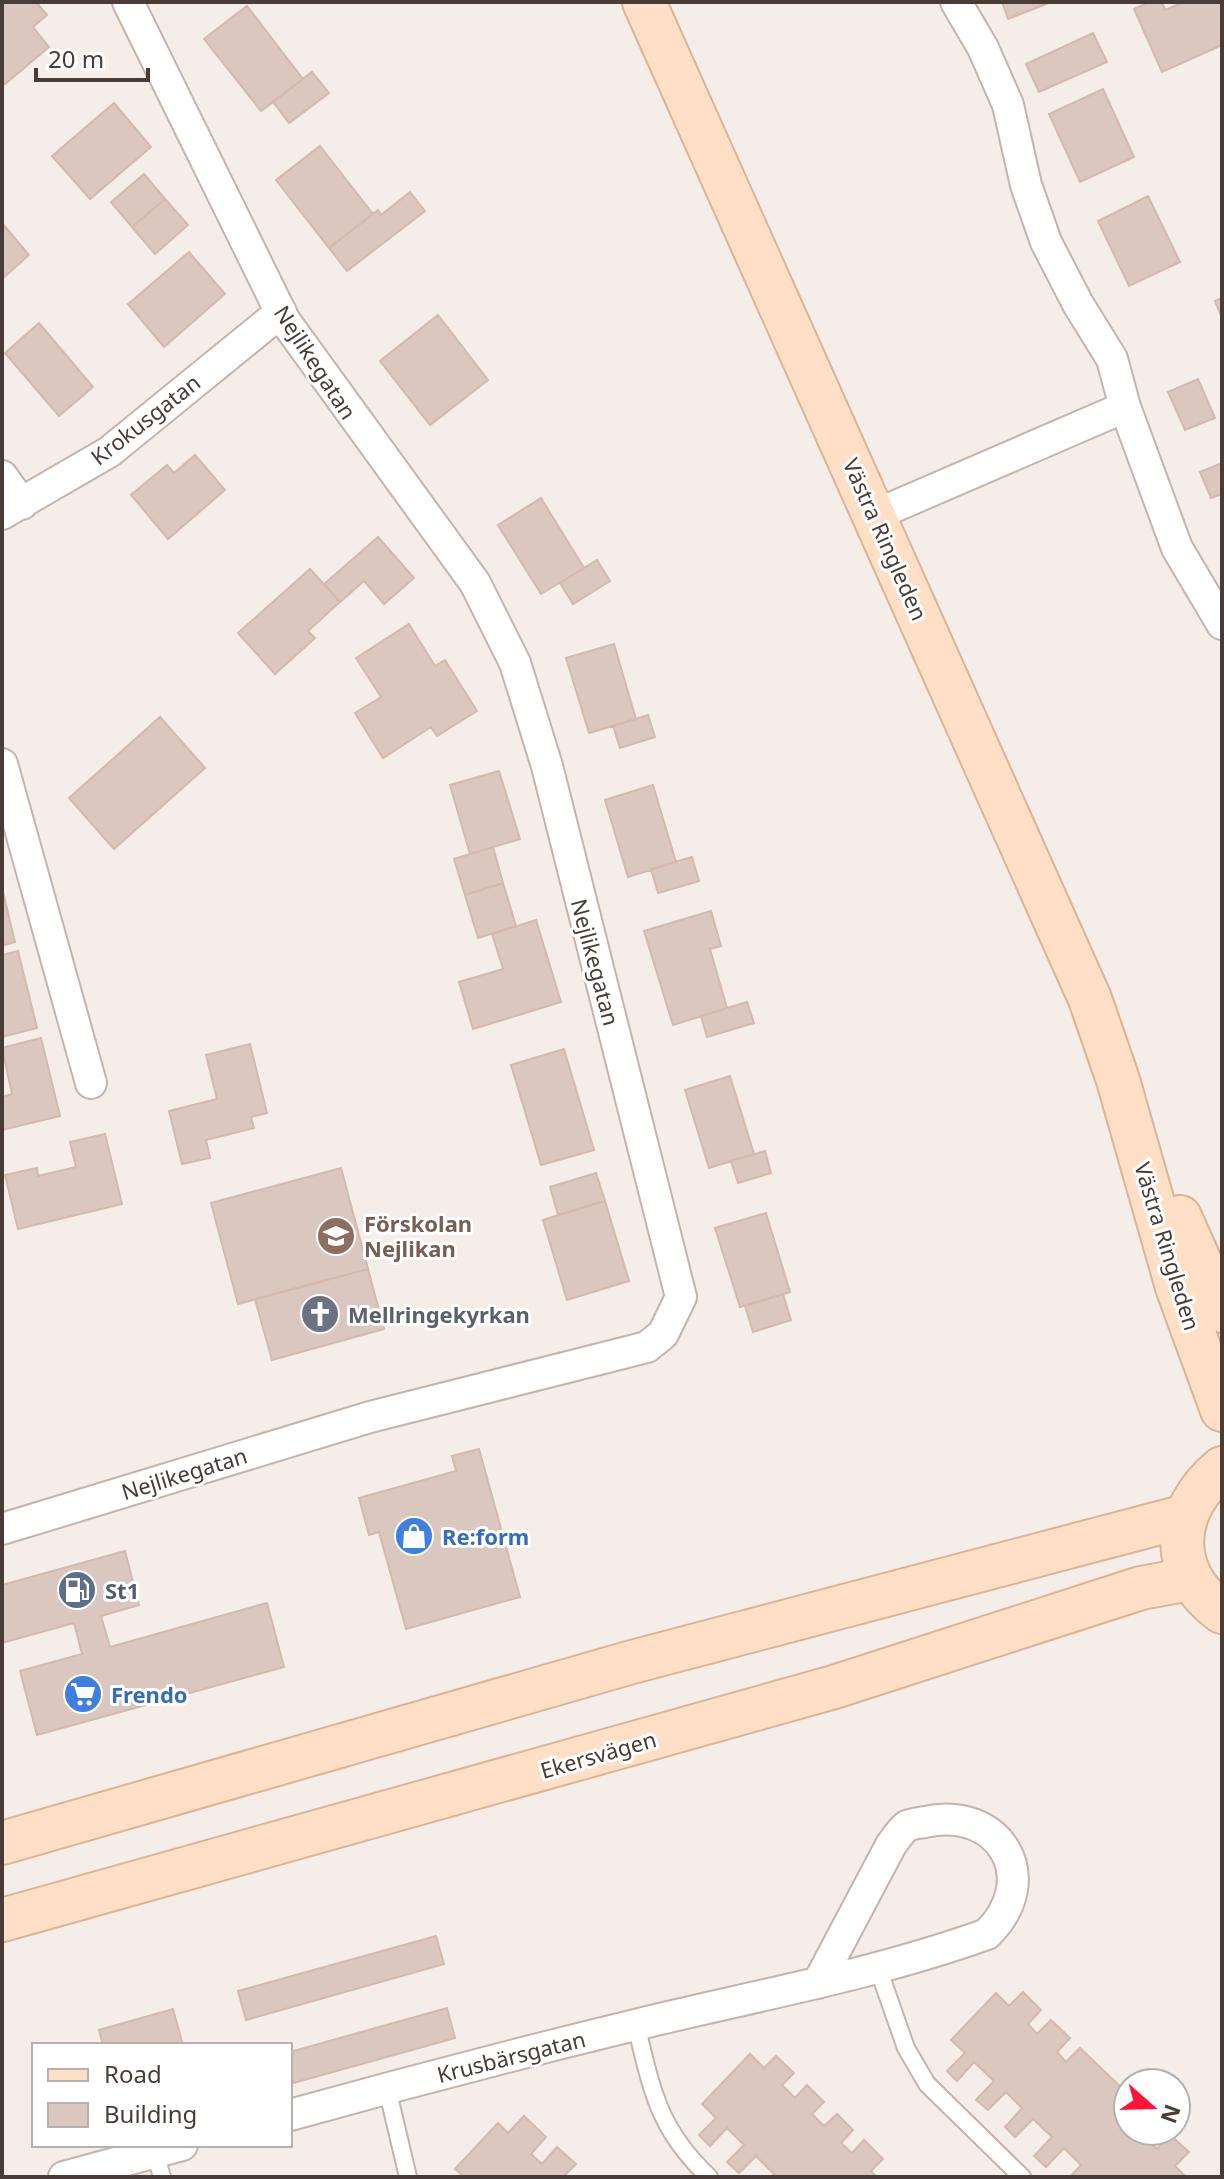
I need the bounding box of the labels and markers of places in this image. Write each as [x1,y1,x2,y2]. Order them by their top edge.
place label: Förskolan Nejlikan [364,1208,472,1263]
school or university icon: Förskolan Nejlikan [315,1215,357,1257]
church icon: Mellringekyrkan [299,1293,341,1335]
place label: Mellringekyrkan [348,1299,530,1329]
shop icon: Re:form [393,1515,435,1557]
place label: Re:form [442,1521,529,1551]
fuel station icon: St1 [56,1569,98,1611]
place label: St1 [105,1575,139,1605]
supermarket icon: Frendo [62,1673,104,1715]
place label: Frendo [111,1679,188,1709]

